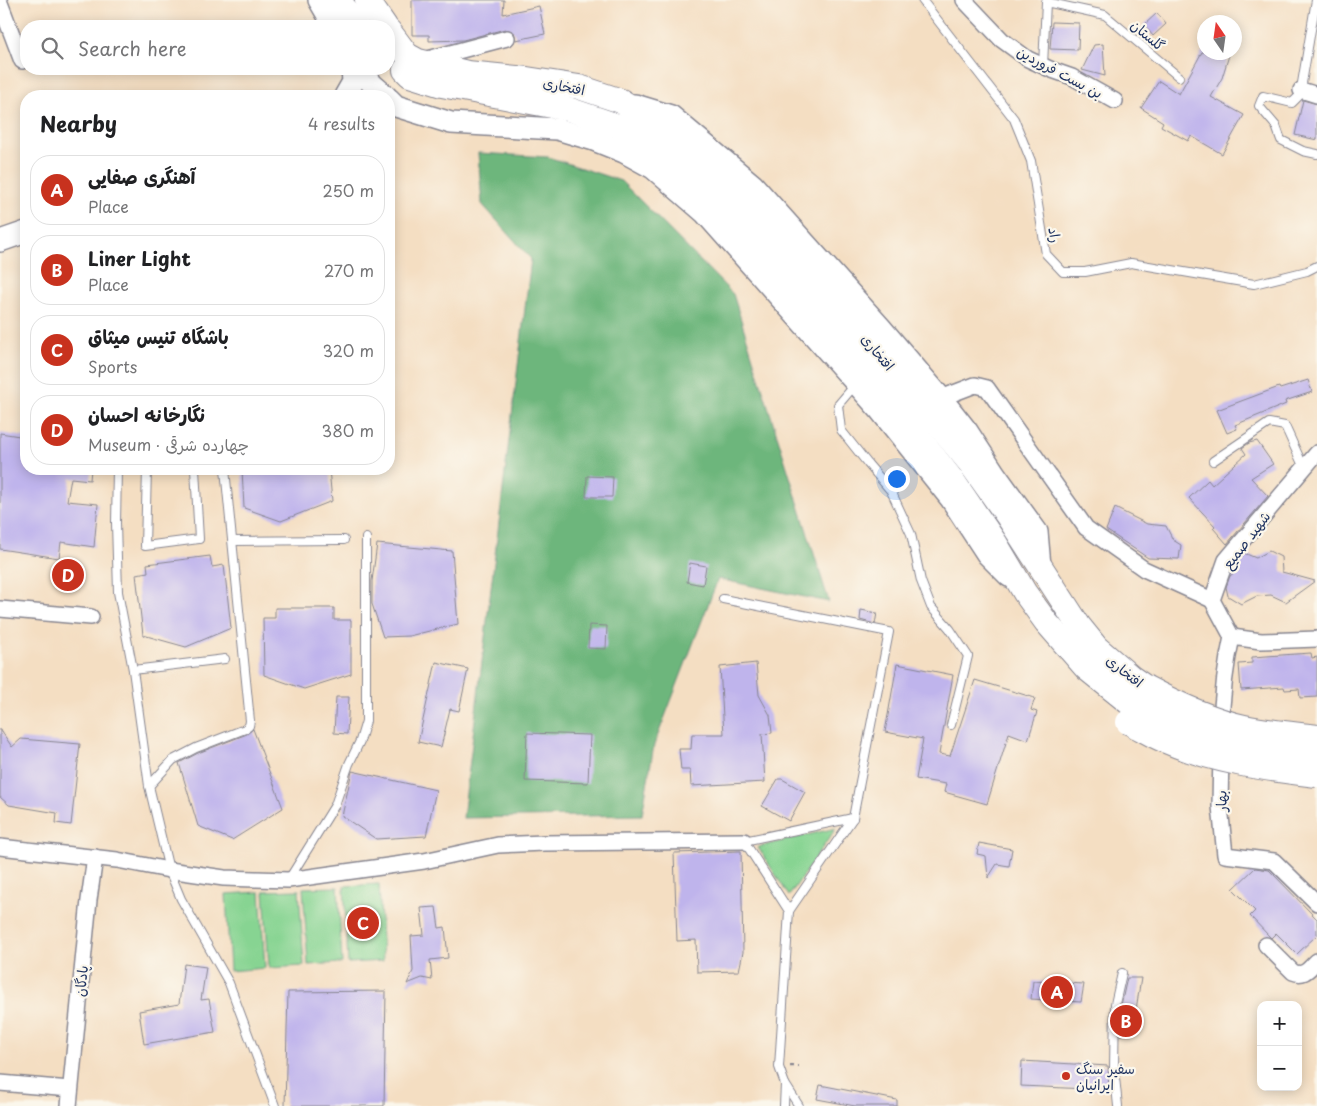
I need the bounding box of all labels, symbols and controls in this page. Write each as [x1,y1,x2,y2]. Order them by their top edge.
street label: گلستان [1126,14,1170,56]
north arrow [1197,15,1242,60]
search box [20,20,395,75]
icon: search [38,34,66,62]
text: Search here [78,34,187,62]
street label: بن بست فروردین [1013,41,1107,103]
street label: افتخاری [541,72,587,100]
text: Nearby [40,107,117,139]
text: 4 results [308,111,375,135]
text: آهنگری صفایی [88,162,195,190]
text: A [51,178,63,202]
text: 250 m [323,178,374,202]
text: Place [88,194,129,218]
street label: راد [1043,226,1067,244]
text: Liner Light [88,244,191,272]
text: B [52,258,62,282]
text: 270 m [324,258,374,282]
text: Place [88,272,129,296]
text: باشگاه تنيس ميثاق [88,322,229,350]
street label: افتخاری [856,329,900,375]
text: C [51,338,63,362]
text: 320 m [323,338,374,362]
text: Sports [88,354,137,378]
text: نگارخانه احسان [88,400,205,428]
text: D [51,418,63,442]
text: 380 m [322,418,374,442]
text: Museum · چهارده شرقی [88,432,249,456]
your location [884,466,910,492]
street label: شهید صمیع [1217,507,1276,574]
pin: D [52,556,84,594]
street label: افتخاری [1102,650,1148,692]
street label: بهار [1210,790,1232,813]
pin: C [347,904,379,942]
street label: پادگان [69,964,93,998]
pin: A [1041,973,1073,1011]
map controls [1257,1001,1302,1091]
button: + [1257,1001,1302,1046]
pin: B [1110,1002,1142,1040]
button: − [1257,1046,1302,1091]
place label: سفیر سنگ ایرانیان [1076,1058,1135,1095]
marker: سفیر سنگ ایرانیان [1060,1070,1072,1082]

